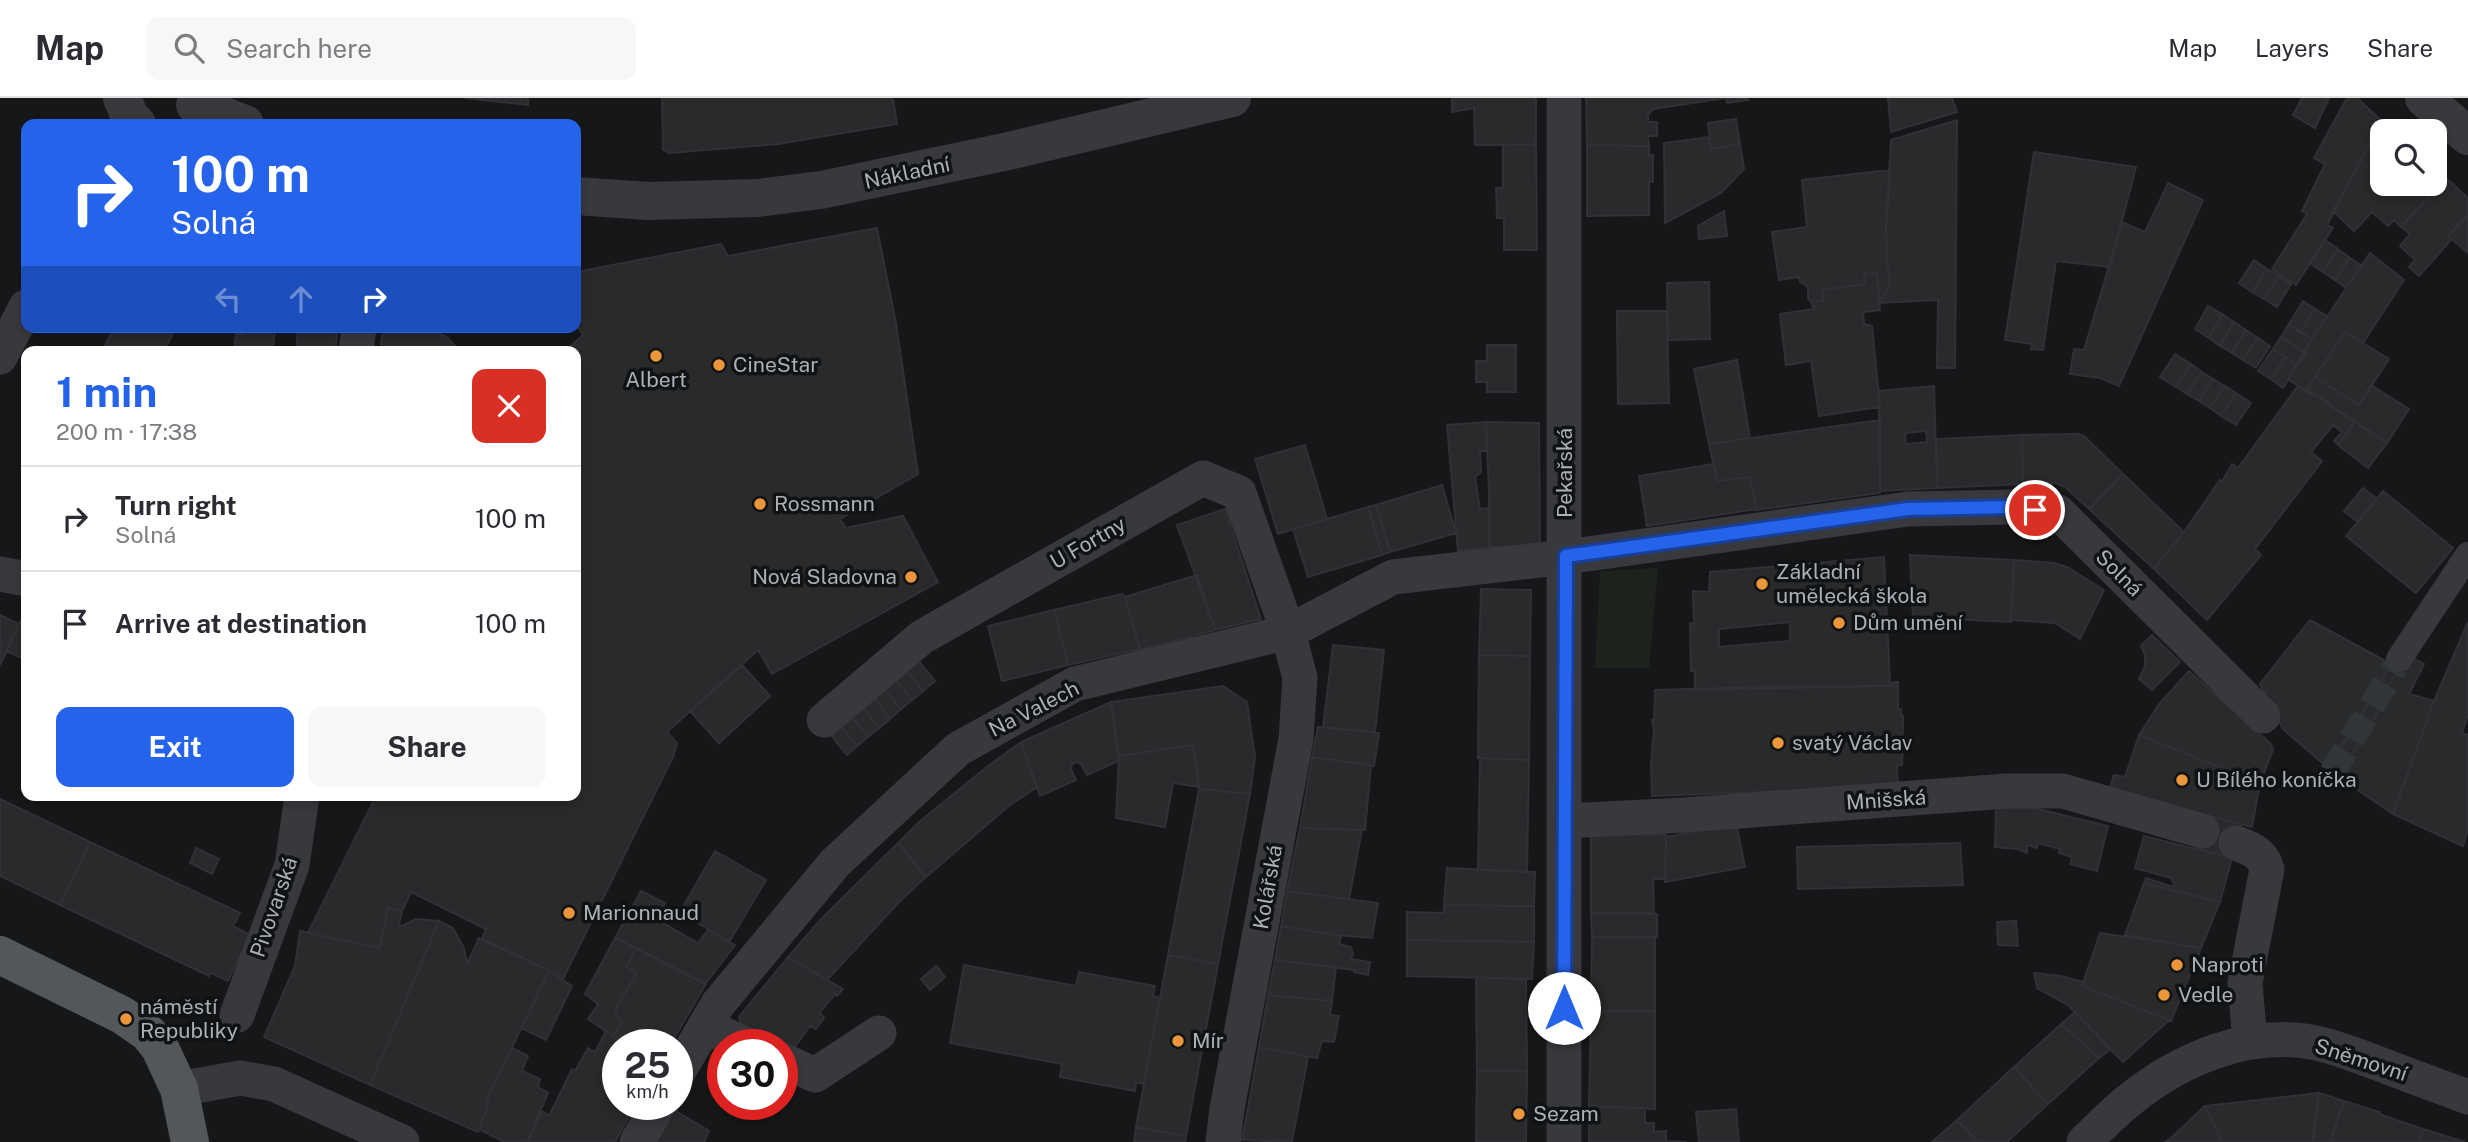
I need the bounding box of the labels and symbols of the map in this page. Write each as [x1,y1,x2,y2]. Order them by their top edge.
street label: Nákladní [862,151,953,194]
marker: Albert [648,348,664,364]
place label: CineStar [733,352,818,377]
marker: CineStar [711,357,727,373]
place label: Albert [625,367,687,392]
street label: Pekařská [1552,428,1577,518]
pin [2005,480,2065,540]
place label: Rossmann [774,491,875,516]
marker: Rossmann [752,496,768,512]
street label: U Fortny [1046,511,1130,574]
street label: Solná [2091,544,2148,601]
place label: Základní umělecká škola [1776,559,1927,608]
place label: Nová Sladovna [752,564,897,589]
marker: Nová Sladovna [903,569,919,585]
marker: Základní umělecká škola [1754,576,1770,592]
place label: Dům umění [1853,610,1964,635]
marker: Dům umění [1831,615,1847,631]
street label: Na Valech [984,675,1083,742]
place label: svatý Václav [1792,730,1913,755]
marker: svatý Václav [1770,735,1786,751]
place label: U Bílého koníčka [2196,767,2357,792]
marker: U Bílého koníčka [2174,772,2190,788]
street label: Mnišská [1845,784,1927,815]
street label: Kolářská [1248,843,1287,931]
street label: Pivovarská [245,853,302,960]
place label: Marionnaud [583,900,699,925]
marker: Marionnaud [561,905,577,921]
place label: Naproti [2191,952,2264,977]
marker: Naproti [2169,957,2185,973]
position arrow [1527,971,1601,1045]
place label: Vedle [2178,982,2233,1007]
marker: Vedle [2156,987,2172,1003]
place label: náměstí Republiky [140,994,238,1043]
marker: náměstí Republiky [118,1011,134,1027]
place label: Mír [1192,1028,1224,1053]
speed limit sign: 30 [707,1029,798,1120]
marker: Mír [1170,1033,1186,1049]
street label: Sněmovní [2312,1033,2411,1086]
place label: Sezam [1533,1101,1599,1126]
marker: Sezam [1511,1106,1527,1122]

